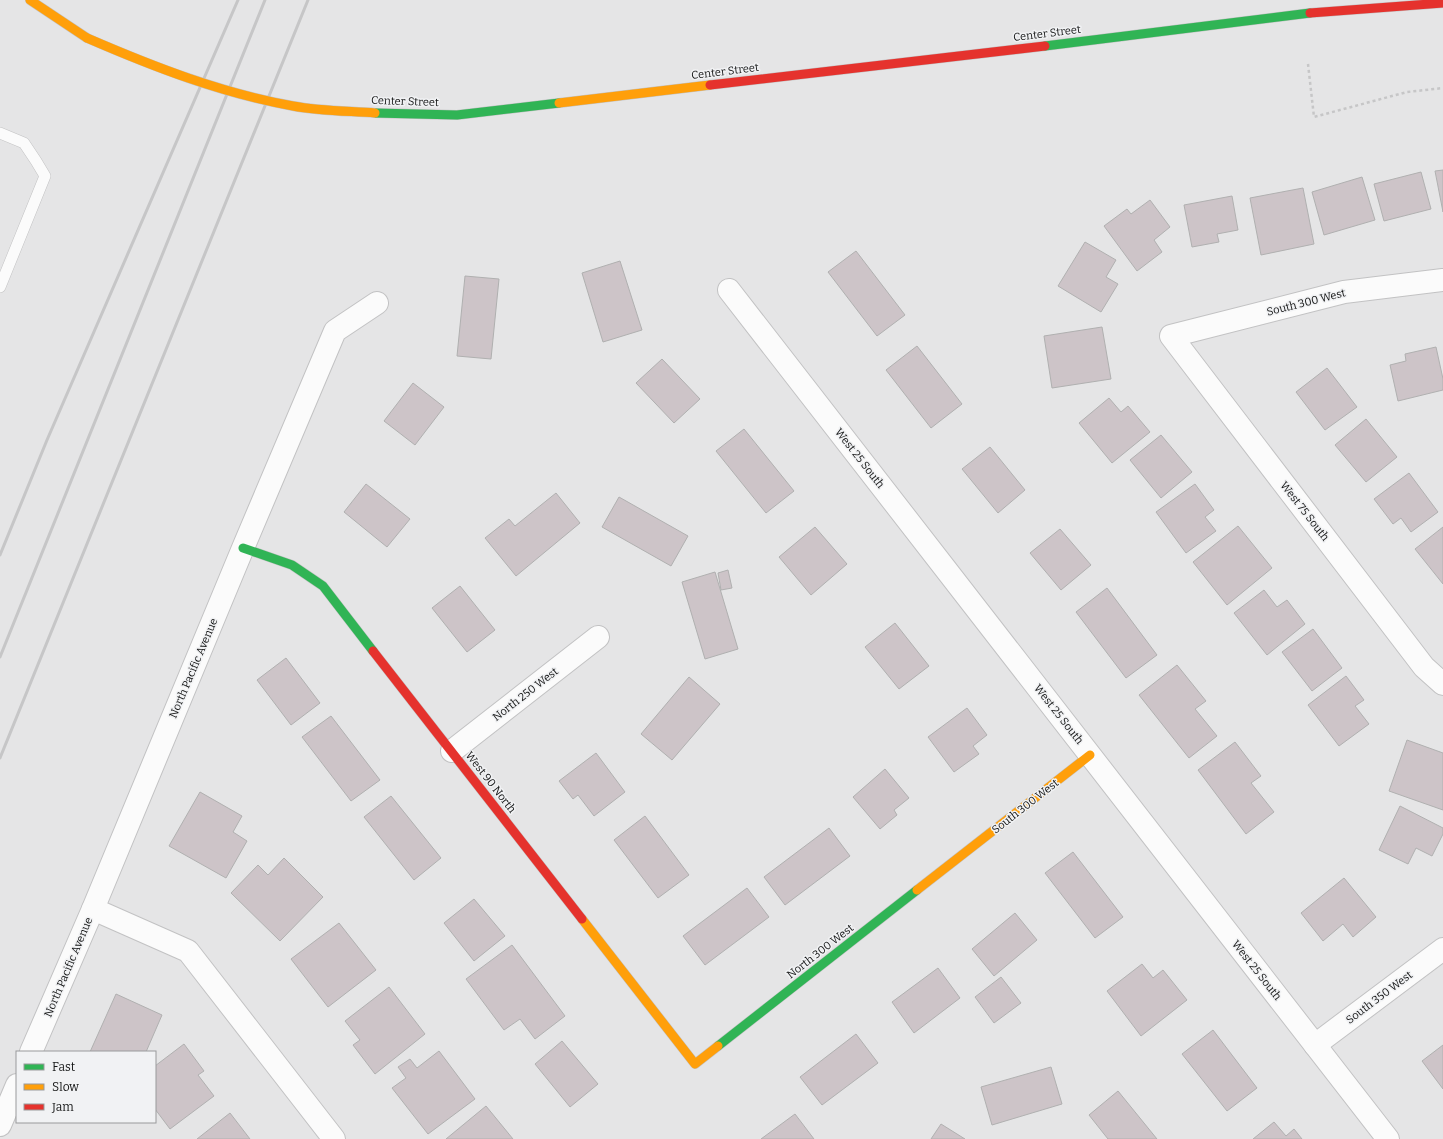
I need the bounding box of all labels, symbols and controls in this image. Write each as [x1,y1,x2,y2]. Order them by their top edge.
street label: Center Street [1013,23,1081,44]
street label: Center Street [691,61,759,82]
street label: Center Street [371,94,439,109]
street label: South 300 West [1265,286,1347,319]
street label: West 25 South [832,426,887,491]
street label: West 75 South [1277,479,1332,544]
street label: North Pacific Avenue [166,616,220,720]
street label: North 250 West [490,665,561,724]
street label: West 25 South [1031,682,1086,747]
street label: West 90 North [463,749,519,816]
street label: South 300 West [989,776,1061,836]
street label: North Pacific Avenue [41,915,95,1019]
street label: North 300 West [784,921,856,981]
street label: West 25 South [1229,938,1284,1003]
street label: South 350 West [1344,968,1415,1027]
legend [16,1051,156,1123]
text: Fast [52,1060,76,1074]
text: Slow [52,1080,79,1094]
text: Jam [51,1100,74,1114]

